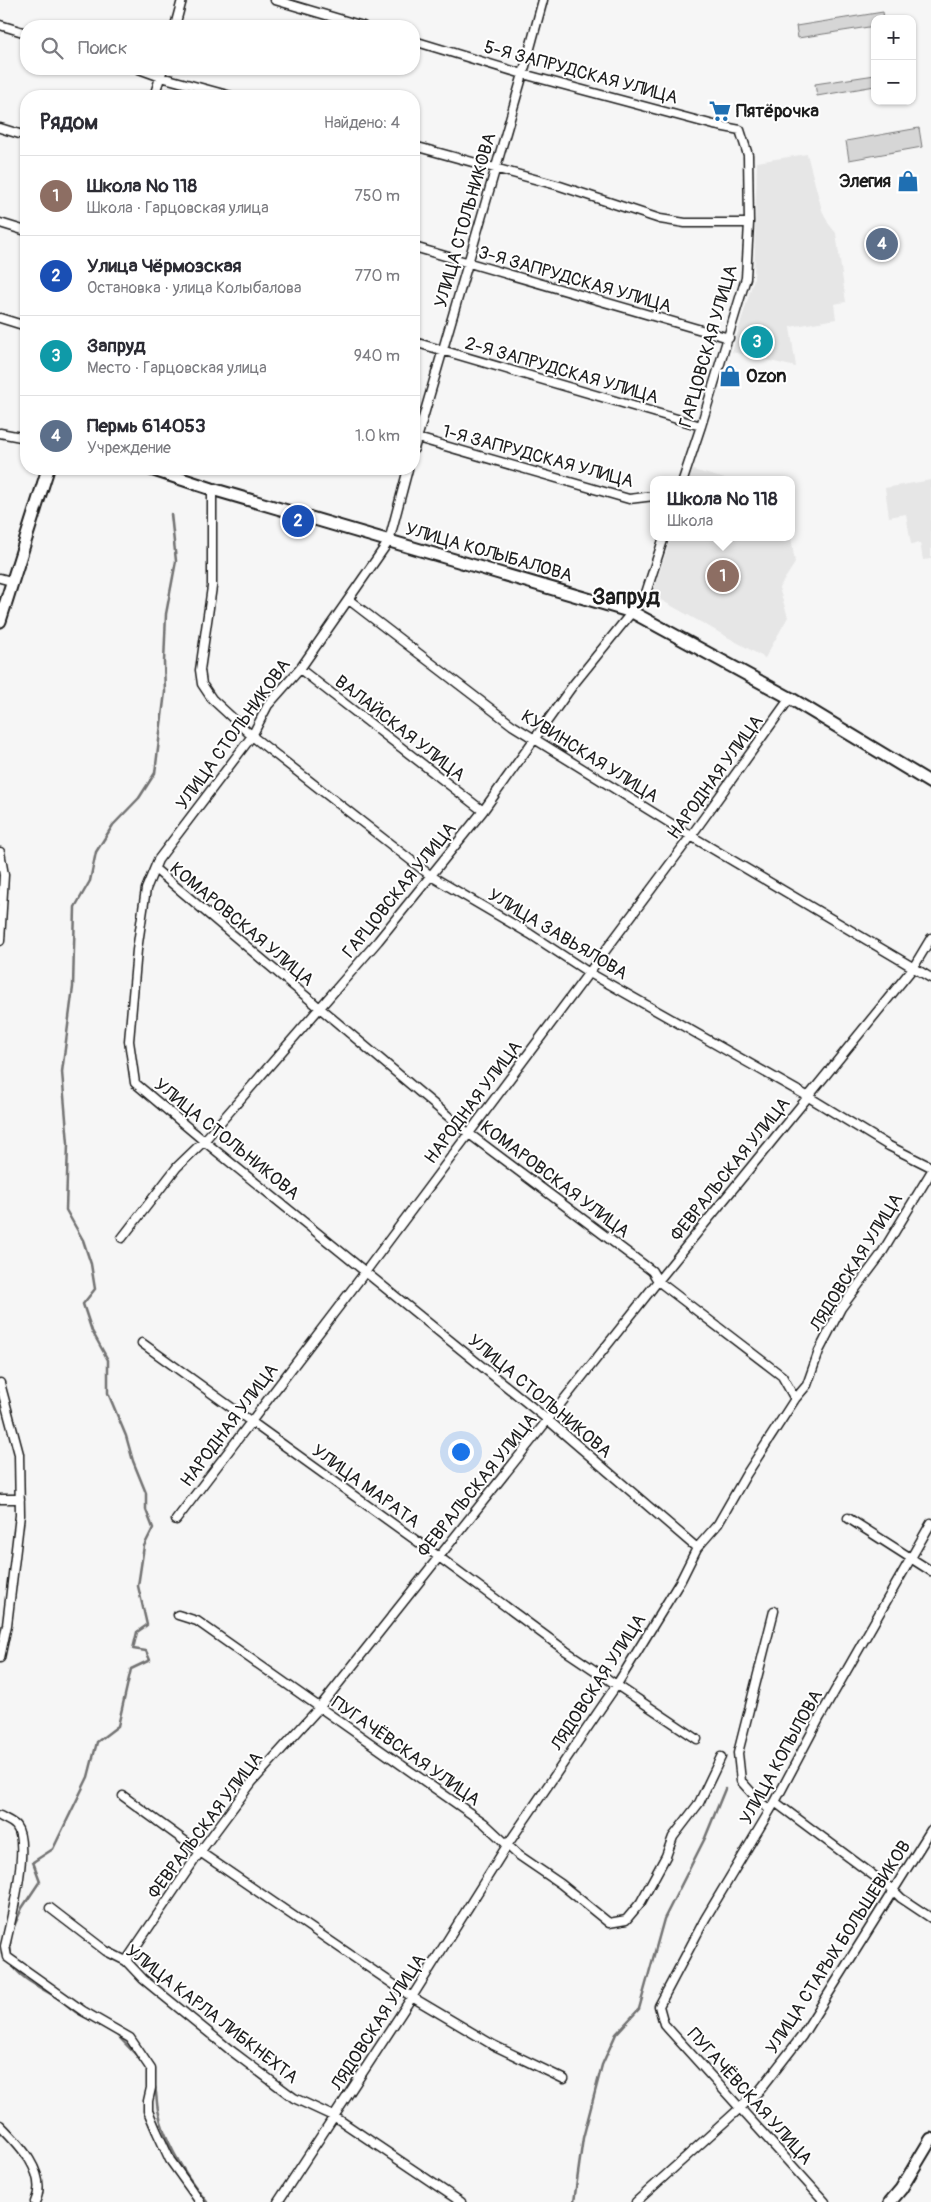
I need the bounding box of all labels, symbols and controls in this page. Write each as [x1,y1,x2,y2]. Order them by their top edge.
map controls [871,15,916,105]
button: + [871,15,916,60]
search box [20,20,420,75]
icon: search [38,34,66,62]
text: Поиск [78,36,128,60]
street label: 5-Я ЗАПРУДСКАЯ УЛИЦА [481,36,681,110]
button: − [871,60,916,105]
supermarket icon: Пятёрочка [707,98,733,124]
place label: Пятёрочка [736,100,820,123]
text: Рядом [40,109,98,136]
text: Найдено: 4 [324,113,400,133]
street label: УЛИЦА СТОЛЬНИКОВА [430,130,502,310]
shop icon: Элегия [895,168,921,194]
place label: Элегия [839,170,891,193]
text: Школа № 118 [87,174,197,198]
text: 1 [53,186,59,206]
text: 750 m [354,186,400,206]
text: Школа · Гарцовская улица [87,198,269,218]
pin: 4 [866,225,898,263]
street label: 3-Я ЗАПРУДСКАЯ УЛИЦА [475,241,675,318]
text: Улица Чёрмозская [87,254,241,278]
street label: ГАРЦОВСКАЯ УЛИЦА [674,262,743,430]
text: 2 [52,266,60,286]
text: 770 m [354,266,400,286]
text: Остановка · улица Колыбалова [87,278,301,298]
pin: 3 [741,323,773,361]
street label: 2-Я ЗАПРУДСКАЯ УЛИЦА [462,332,662,409]
text: Запруд [87,334,145,358]
text: 3 [52,346,60,366]
text: 940 m [354,346,400,366]
text: Место · Гарцовская улица [87,358,267,378]
shop icon: Ozon [717,363,743,389]
place label: Ozon [746,365,786,388]
text: Пермь 614053 [87,414,206,438]
street label: 1-Я ЗАПРУДСКАЯ УЛИЦА [440,420,636,493]
text: 4 [51,426,61,446]
text: 1.0 km [355,426,400,446]
text: Учреждение [87,438,171,458]
popup [650,476,795,541]
text: Школа № 118 [667,487,778,511]
pin: 2 [282,502,314,540]
text: Школа [667,511,713,531]
street label: УЛИЦА КОЛЫБАЛОВА [403,518,575,587]
pin: 1 [707,557,739,595]
district label: Запруд [592,583,661,611]
street label: УЛИЦА СТОЛЬНИКОВА [171,654,296,814]
street label: ВАЛАЙСКАЯ УЛИЦА [330,670,470,787]
street label: КУВИНСКАЯ УЛИЦА [517,705,663,808]
street label: НАРОДНАЯ УЛИЦА [662,710,769,844]
street label: ГАРЦОВСКАЯ УЛИЦА [338,818,461,963]
street label: КОМАРОВСКАЯ УЛИЦА [165,857,319,992]
street label: УЛИЦА ЗАВЬЯЛОВА [484,884,632,985]
street label: НАРОДНАЯ УЛИЦА [420,1036,527,1169]
street label: УЛИЦА СТОЛЬНИКОВА [149,1074,304,1205]
street label: ФЕВРАЛЬСКАЯ УЛИЦА [665,1093,796,1246]
street label: КОМАРОВСКАЯ УЛИЦА [475,1116,634,1243]
street label: ЛЯДОВСКАЯ УЛИЦА [804,1189,908,1336]
street label: УЛИЦА СТОЛЬНИКОВА [463,1329,617,1463]
street label: НАРОДНАЯ УЛИЦА [176,1359,283,1492]
street label: ФЕВРАЛЬСКАЯ УЛИЦА [412,1409,543,1562]
your location [448,1439,474,1465]
street label: УЛИЦА МАРАТА [307,1440,424,1533]
street label: ЛЯДОВСКАЯ УЛИЦА [545,1610,651,1756]
street label: УЛИЦА КОПЫЛОВА [735,1686,828,1829]
street label: ПУГАЧЁВСКАЯ УЛИЦА [327,1691,485,1812]
street label: ФЕВРАЛЬСКАЯ УЛИЦА [143,1747,268,1903]
street label: УЛИЦА СТАРЫХ БОЛЬШЕВИКОВ [761,1836,916,2058]
street label: УЛИЦА КАРЛА ЛИБКНЕХТА [121,1940,303,2089]
street label: ЛЯДОВСКАЯ УЛИЦА [325,1950,431,2096]
street label: ПУГАЧЁВСКАЯ УЛИЦА [682,2023,817,2170]

